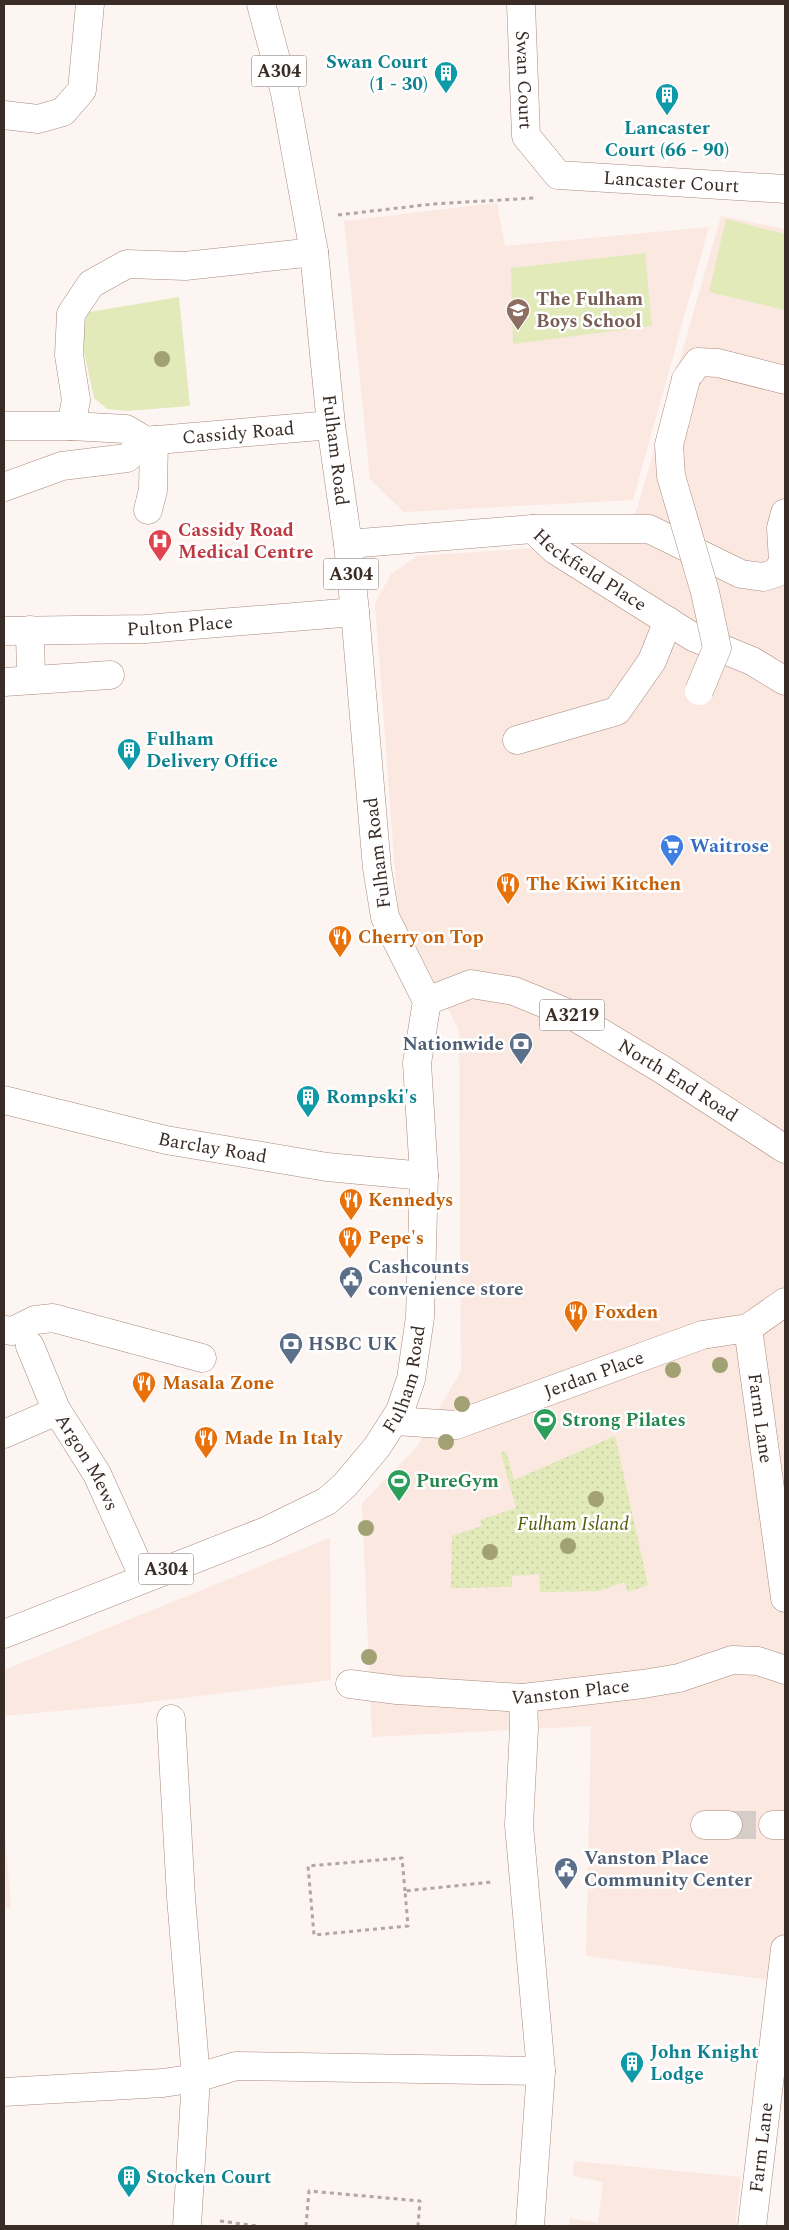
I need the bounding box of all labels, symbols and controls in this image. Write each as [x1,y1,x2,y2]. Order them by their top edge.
street label: Swan Court [508,30,540,130]
place label: Swan Court (1 - 30) [326,48,428,99]
road number: A304 [252,56,306,86]
building icon: Swan Court (1 - 30) [433,60,459,94]
building icon: Lancaster Court (66 - 90) [654,82,680,116]
place label: Lancaster Court (66 - 90) [605,114,729,165]
street label: Lancaster Court [602,163,740,201]
place label: The Fulham Boys School [536,285,643,336]
school or university icon: The Fulham Boys School [505,297,531,331]
street label: Fulham Road [314,393,356,507]
street label: Cassidy Road [181,414,296,452]
place label: Cassidy Road Medical Centre [178,516,313,567]
street label: Heckfield Place [526,522,652,619]
hospital icon: Cassidy Road Medical Centre [147,528,173,562]
road number: A304 [324,558,378,590]
street label: Pulton Place [127,607,234,644]
place label: Fulham Delivery Office [146,725,278,776]
building icon: Fulham Delivery Office [116,737,142,771]
street label: Fulham Road [357,796,399,910]
place label: Waitrose [690,832,769,861]
supermarket icon: Waitrose [659,833,685,867]
place label: The Kiwi Kitchen [526,870,681,899]
restaurant icon: The Kiwi Kitchen [495,871,521,905]
place label: Cherry on Top [358,923,484,952]
restaurant icon: Cherry on Top [327,924,353,958]
road number: A3219 [540,1000,604,1030]
place label: Nationwide [402,1030,504,1059]
bank icon: Nationwide [508,1031,534,1065]
street label: North End Road [612,1032,744,1129]
place label: Rompski's [326,1083,417,1112]
building icon: Rompski's [295,1084,321,1118]
street label: Barclay Road [155,1124,269,1171]
place label: Kennedys [368,1186,453,1215]
restaurant icon: Kennedys [338,1187,364,1221]
place label: Pepe's [368,1224,424,1253]
restaurant icon: Pepe's [337,1225,363,1259]
place label: Cashcounts convenience store [368,1253,523,1304]
public building icon: Cashcounts convenience store [338,1265,364,1299]
place label: Foxden [594,1298,658,1327]
restaurant icon: Foxden [563,1299,589,1333]
street label: Fulham Road [375,1323,433,1439]
place label: HSBC UK [308,1330,398,1359]
bank icon: HSBC UK [278,1331,304,1365]
street label: Jerdan Place [540,1343,648,1406]
place label: Masala Zone [162,1369,274,1398]
restaurant icon: Masala Zone [131,1370,157,1404]
street label: Farm Lane [740,1371,781,1465]
place label: Strong Pilates [562,1406,686,1435]
sports icon: Strong Pilates [532,1407,558,1441]
street label: Argon Mews [48,1408,126,1516]
place label: Made In Italy [224,1424,343,1453]
restaurant icon: Made In Italy [193,1425,219,1459]
place label: PureGym [416,1467,499,1496]
sports icon: PureGym [386,1468,412,1502]
park label: Fulham Island [517,1510,629,1539]
road number: A304 [138,1554,194,1585]
street label: Vanston Place [510,1671,631,1713]
place label: Vanston Place Community Center [584,1844,753,1895]
public building icon: Vanston Place Community Center [553,1856,579,1890]
place label: John Knight Lodge [650,2038,758,2089]
building icon: John Knight Lodge [619,2050,645,2084]
street label: Farm Lane [742,2101,781,2194]
place label: Stocken Court [146,2163,271,2192]
building icon: Stocken Court [116,2164,142,2198]

